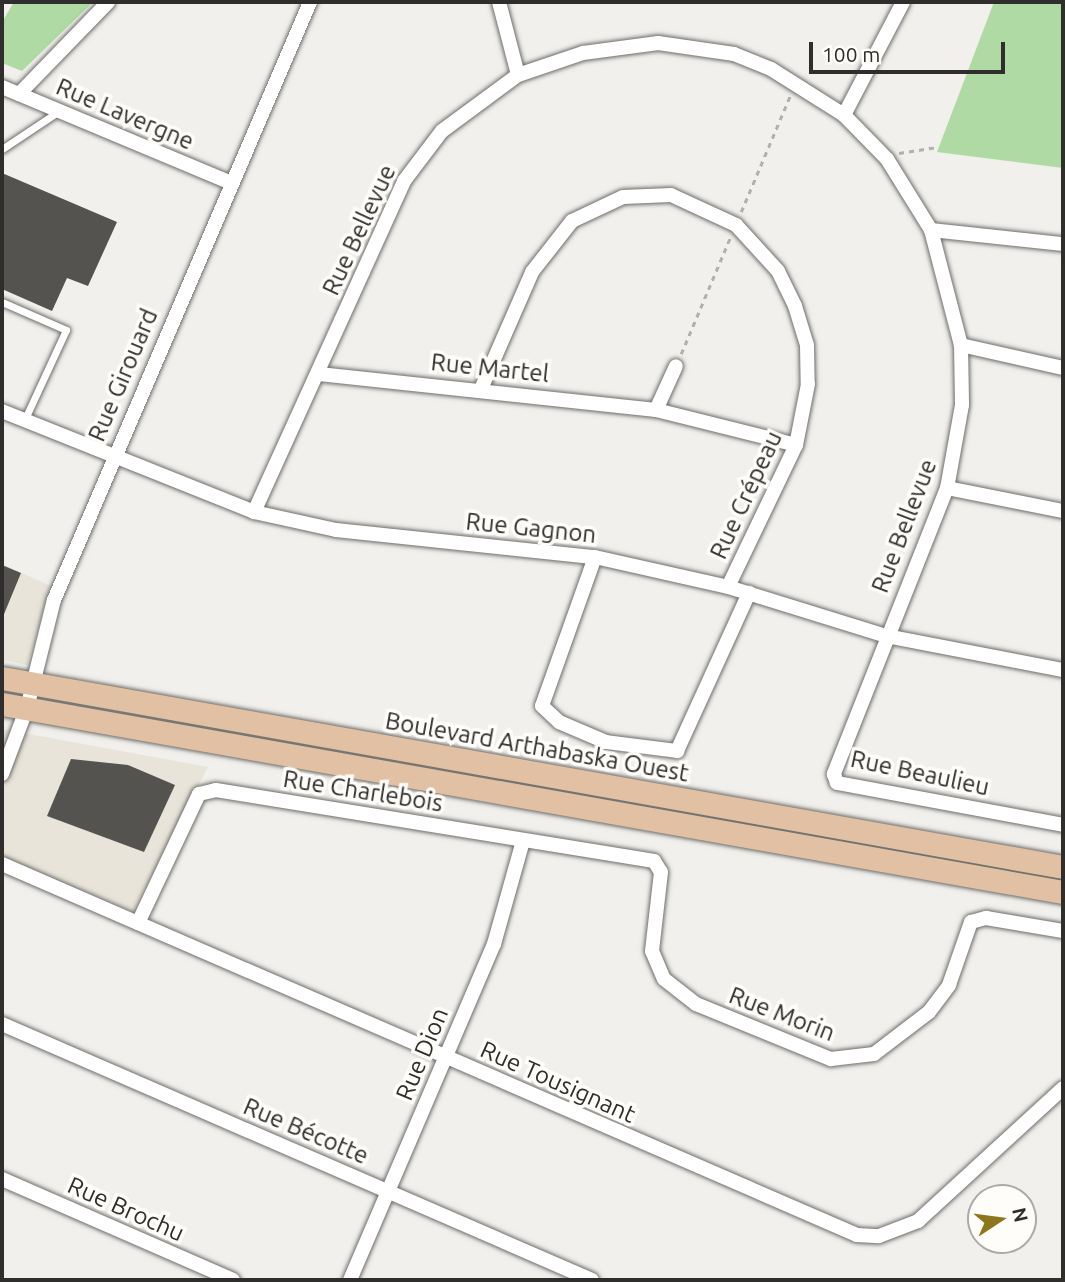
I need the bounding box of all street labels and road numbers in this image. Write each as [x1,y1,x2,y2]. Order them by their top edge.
street label: Rue Lavergne [52,72,198,156]
street label: Rue Bellevue [316,160,402,300]
street label: Rue Girouard [82,304,164,446]
street label: Rue Martel [430,347,550,389]
street label: Rue Crépeau [704,426,788,564]
street label: Rue Bellevue [865,455,943,597]
street label: Rue Gagnon [464,507,598,549]
street label: Boulevard Arthabaska Ouest [383,706,691,788]
street label: Rue Beaulieu [848,744,992,802]
street label: Rue Charlebois [281,764,445,818]
street label: Rue Morin [725,981,839,1047]
street label: Rue Dion [390,1003,454,1105]
street label: Rue Tousignant [476,1035,640,1129]
street label: Rue Bécotte [239,1092,373,1170]
street label: Rue Brochu [63,1171,189,1247]

